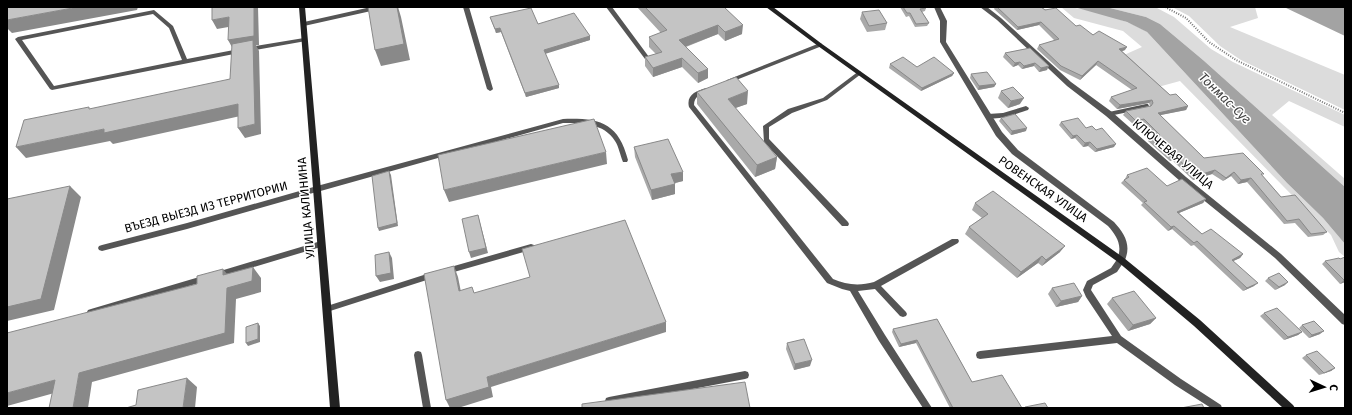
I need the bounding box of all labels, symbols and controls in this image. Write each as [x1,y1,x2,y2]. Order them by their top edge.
water label: Тонмас-Суг [1196,69,1254,127]
street label: КЛЮЧЕВАЯ УЛИЦА [1130,116,1216,192]
street label: РОВЕНСКАЯ УЛИЦА [996,153,1090,225]
street label: УЛИЦА КАЛИНИНА [295,157,317,259]
street label: ВЪЕЗД ВЫЕЗД ИЗ ТЕРРИТОРИИ [123,178,289,236]
north arrow [1304,367,1344,407]
text: С [1327,384,1340,392]

